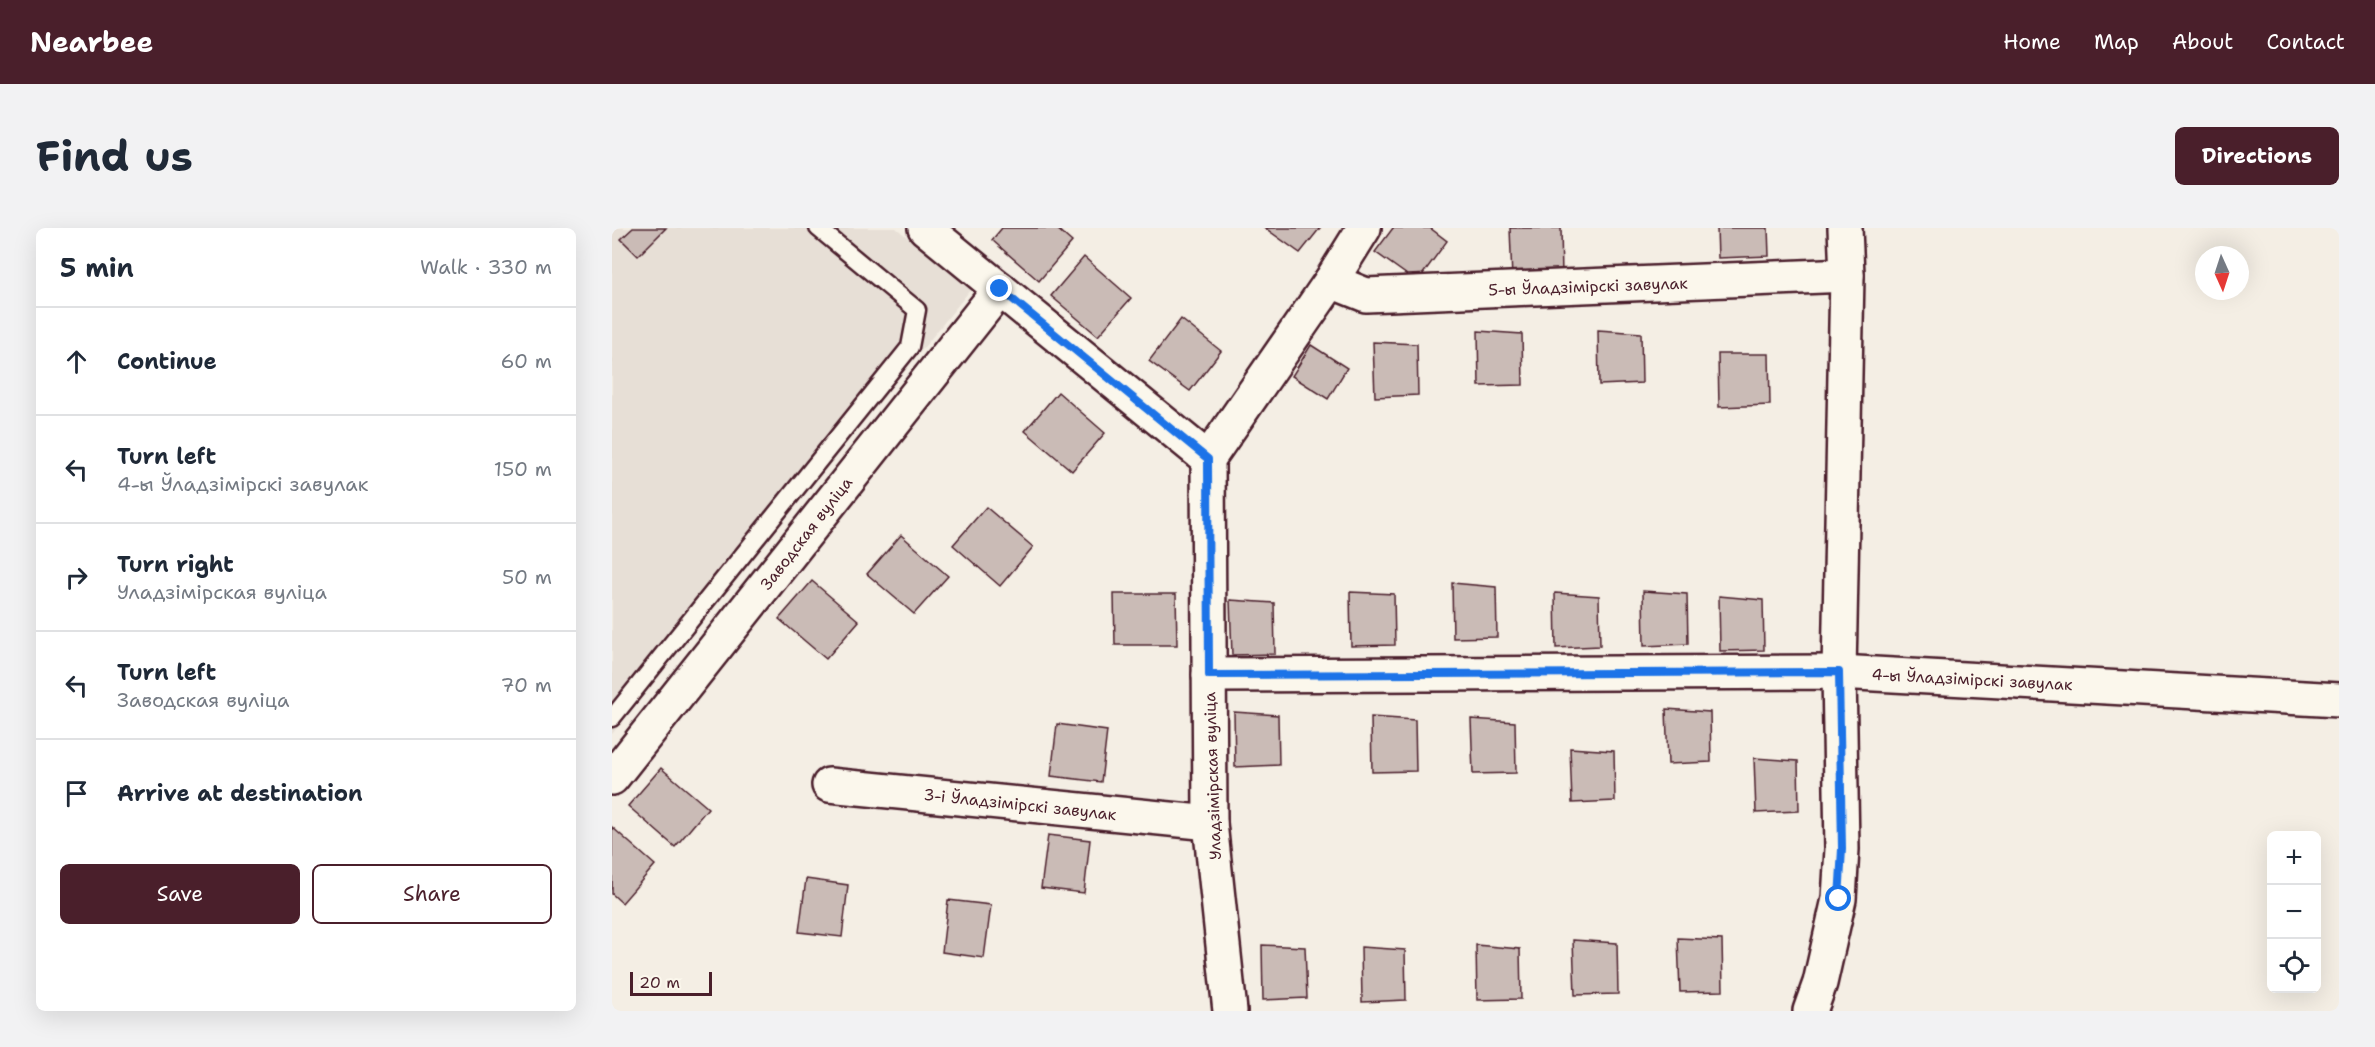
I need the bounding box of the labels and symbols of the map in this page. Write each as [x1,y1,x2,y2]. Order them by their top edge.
north arrow [2195,246,2249,300]
street label: 5-ы Ўладзімірскі завулак [1488,273,1689,300]
route end [986,275,1012,301]
street label: Заводская вуліца [756,472,857,594]
street label: 4-ы Ўладзімірскі завулак [1871,664,2073,695]
street label: Уладзімірская вуліца [1199,692,1226,860]
street label: 3-і Ўладзімірскі завулак [923,784,1118,825]
route start [1825,885,1851,911]
scale bar [630,969,712,996]

